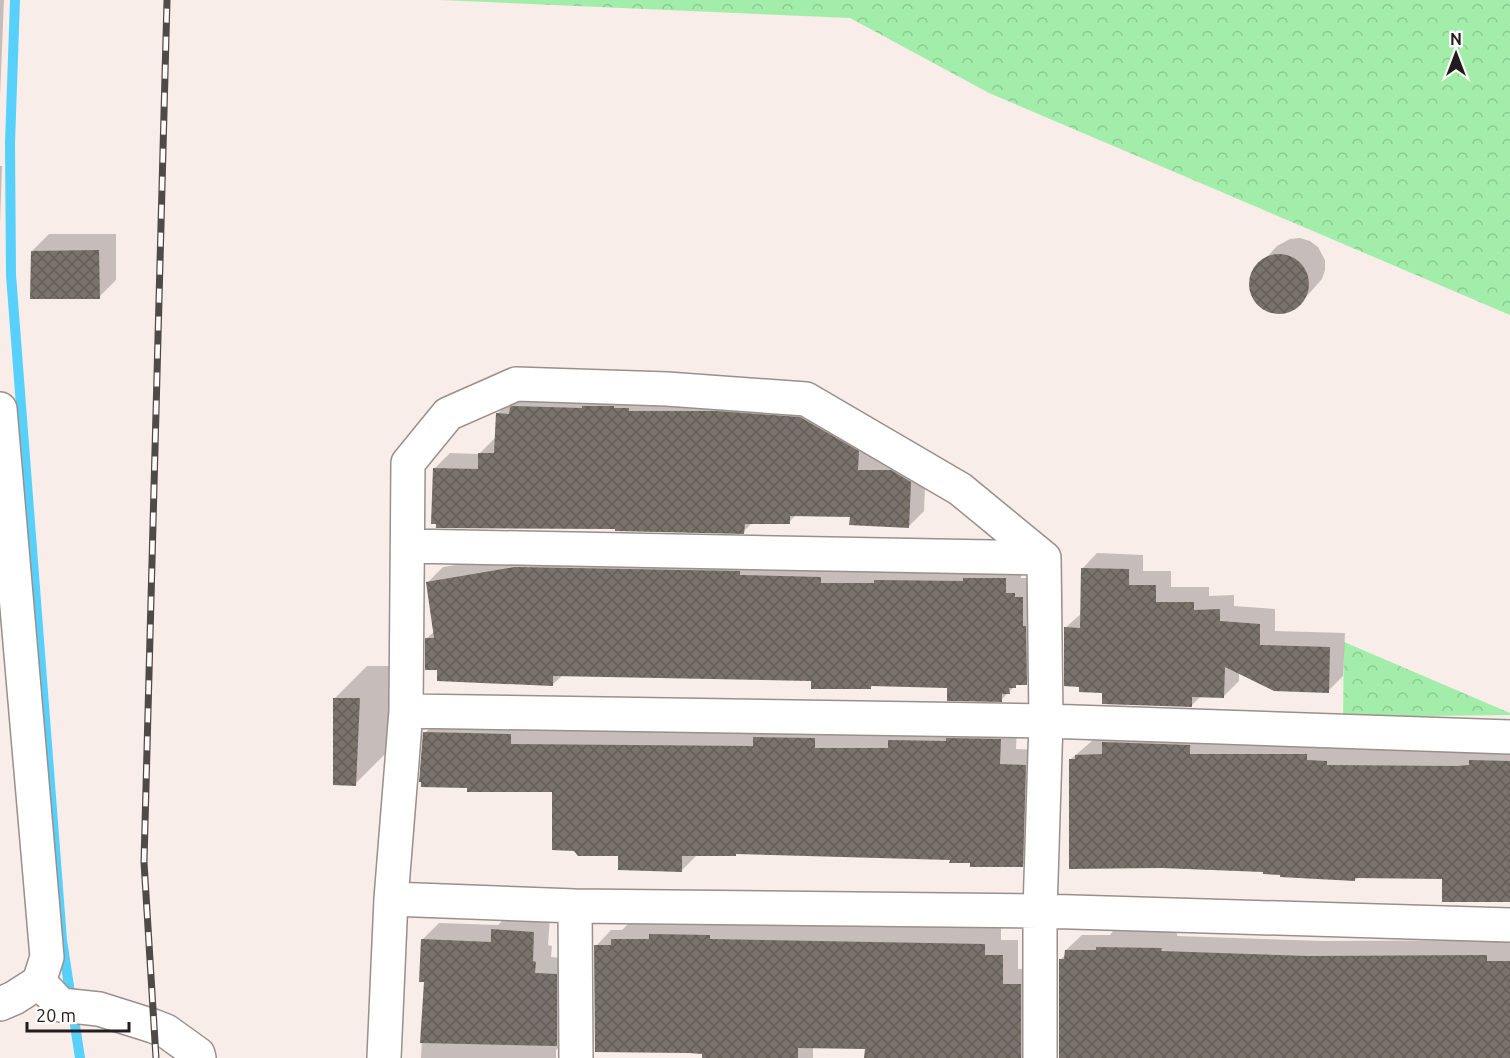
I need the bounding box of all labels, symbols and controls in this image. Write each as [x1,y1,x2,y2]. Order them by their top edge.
north arrow [1426,24,1486,84]
text: N [1450,30,1462,48]
scale bar [27,995,129,1033]
text: 20 m [36,1005,76,1025]

